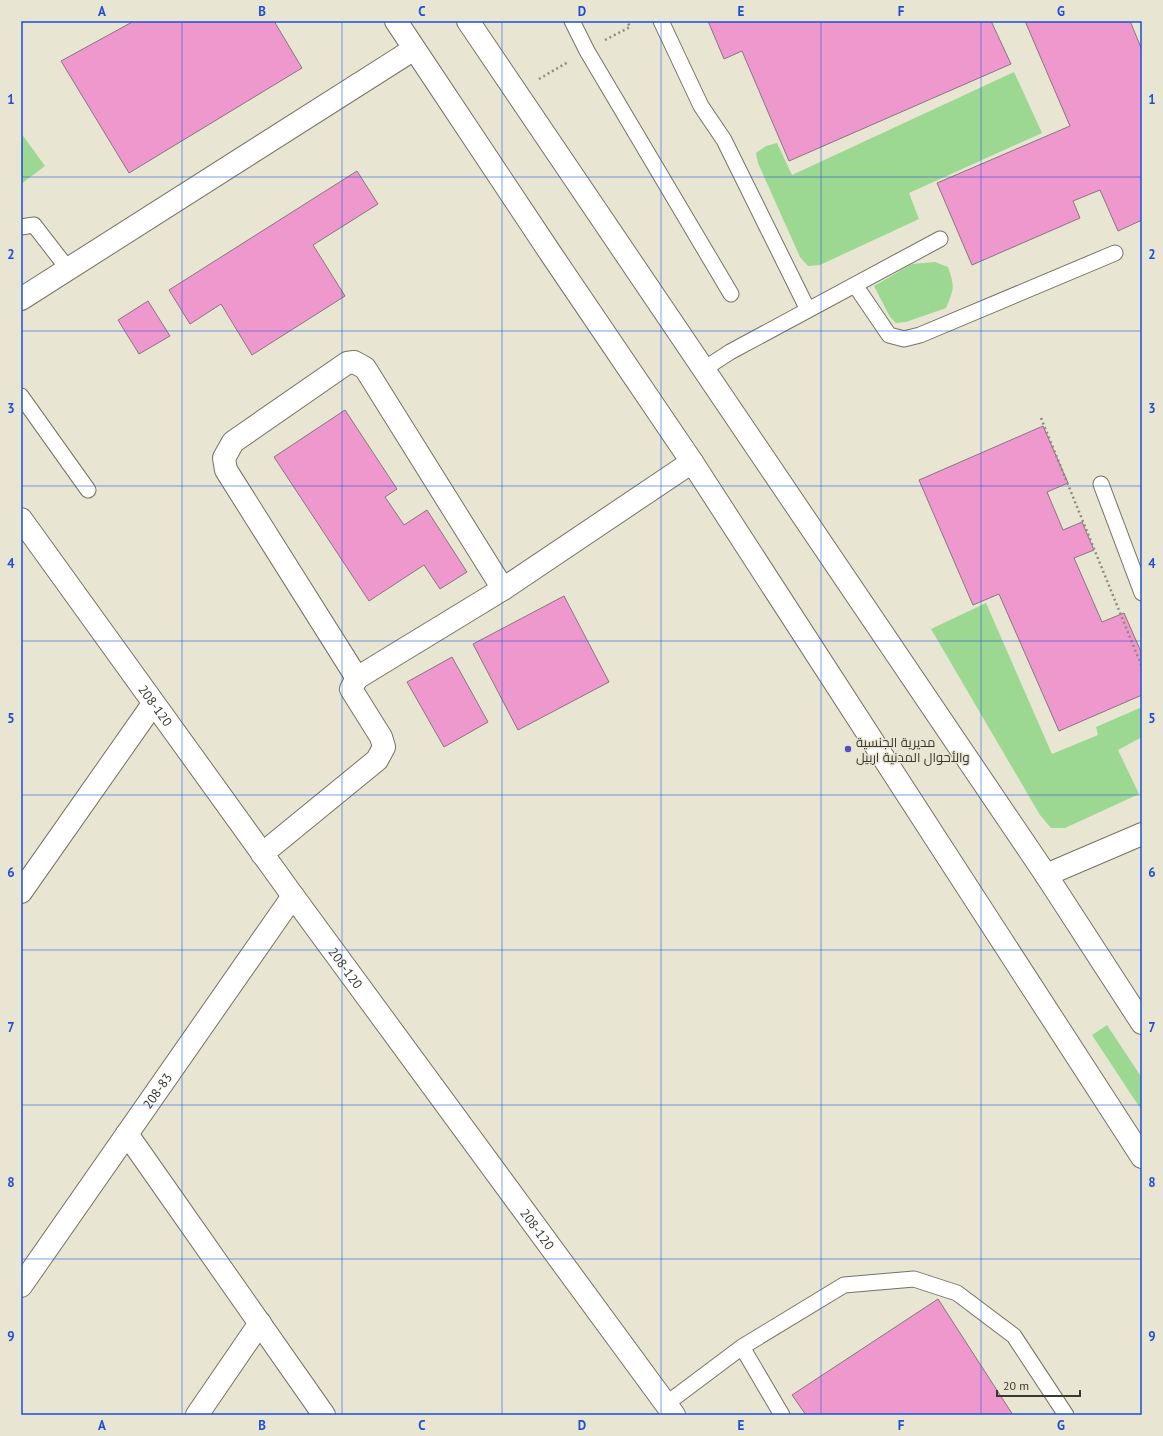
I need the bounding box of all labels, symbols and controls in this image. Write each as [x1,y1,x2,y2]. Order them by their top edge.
text: A [98,3,106,20]
text: B [258,3,266,20]
text: C [418,3,426,20]
text: D [578,3,586,20]
text: E [738,3,745,20]
text: F [898,3,905,20]
text: G [1057,3,1065,20]
text: 1 [7,91,15,108]
text: 1 [1148,91,1156,108]
text: 2 [7,246,15,263]
text: 2 [1148,246,1156,263]
text: 3 [7,400,15,417]
text: 3 [1148,400,1156,417]
text: 4 [7,555,15,572]
text: 4 [1148,555,1156,572]
street label: 208-120 [135,681,176,730]
text: 5 [7,710,15,727]
text: 5 [1148,710,1156,727]
place label: مديرية الجنسية والأحوال المدنية اربيل [856,734,970,766]
marker: مديرية الجنسية والأحوال المدنية اربيل [843,744,853,754]
text: 6 [7,864,15,881]
text: 6 [1148,864,1156,881]
street label: 208-120 [325,944,367,992]
text: 7 [7,1019,15,1036]
text: 7 [1148,1019,1156,1036]
street label: 208-83 [139,1069,176,1112]
text: 8 [7,1174,15,1191]
text: 8 [1148,1174,1156,1191]
street label: 208-120 [517,1205,558,1253]
text: 9 [7,1328,15,1345]
text: 9 [1148,1328,1156,1345]
scale bar [997,1372,1080,1398]
text: 20 m [1003,1378,1029,1393]
text: A [98,1417,106,1434]
text: B [258,1417,266,1434]
text: C [418,1417,426,1434]
text: D [578,1417,586,1434]
text: E [738,1417,745,1434]
text: F [898,1417,905,1434]
text: G [1057,1417,1065,1434]

